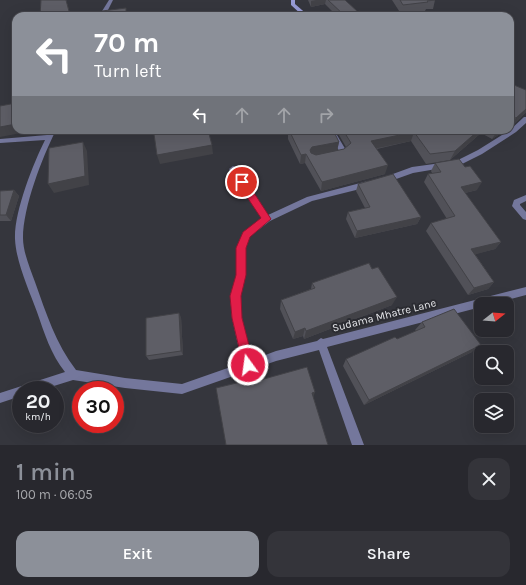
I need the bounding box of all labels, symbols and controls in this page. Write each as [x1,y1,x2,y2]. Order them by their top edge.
text: 70 m [94,26,159,59]
icon: left [28,28,80,80]
text: Turn left [94,60,162,82]
icon: left [189,104,211,126]
icon: ahead [231,104,253,126]
icon: ahead [273,104,295,126]
icon: right [315,104,337,126]
pin [225,165,259,199]
icon: arrive [231,171,253,193]
street label: Sudama Mhatre Lane [331,296,438,335]
north arrow [474,297,514,337]
map controls [474,297,514,433]
position arrow [227,344,269,386]
button: search [474,345,514,385]
speed limit sign: 30 [72,381,124,433]
text: 20 [26,390,50,413]
button: layers [474,393,514,433]
text: km/h [25,411,51,423]
text: 1 min [16,458,76,486]
button: close [468,458,510,500]
text: 100 m · 06:05 [16,487,93,502]
button: Exit [16,531,259,577]
button: Share [267,531,510,577]

